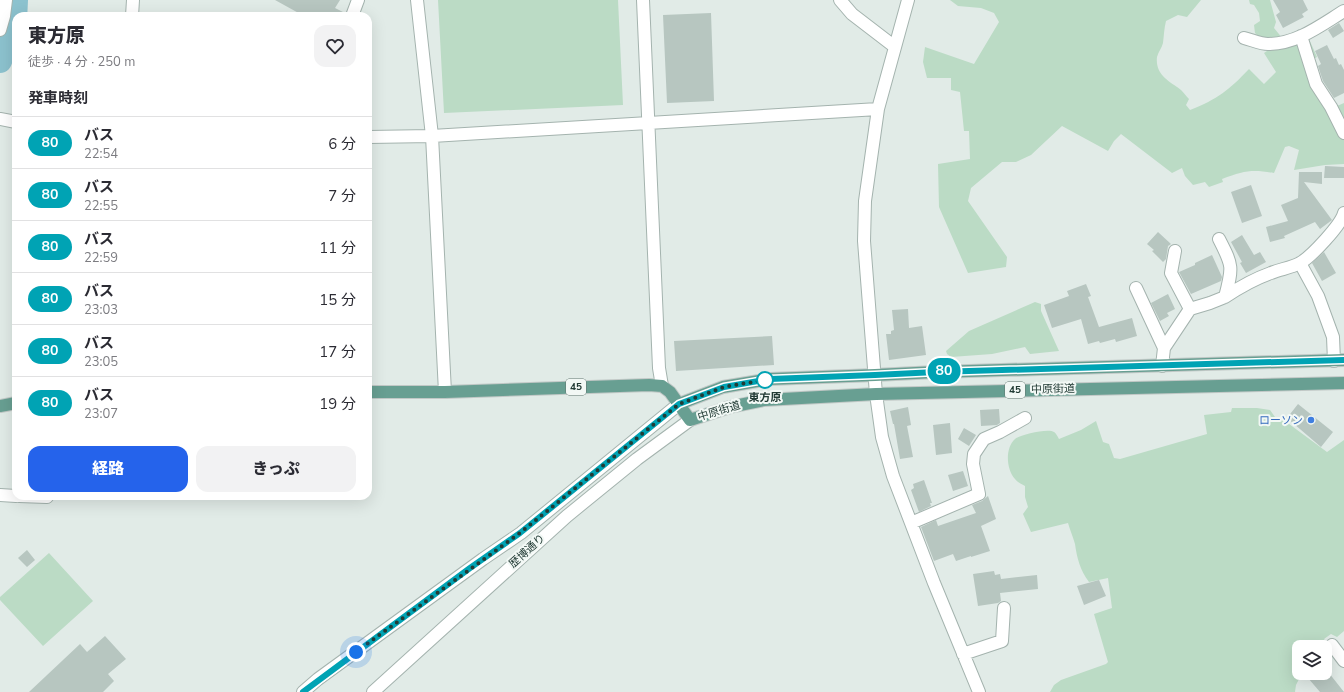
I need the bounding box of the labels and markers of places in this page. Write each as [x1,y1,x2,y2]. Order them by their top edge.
marker: 東方原 [756,371,774,389]
place label: 東方原 [749,390,782,405]
place label: ローソン [1259,413,1303,428]
marker: ローソン [1306,415,1316,425]

